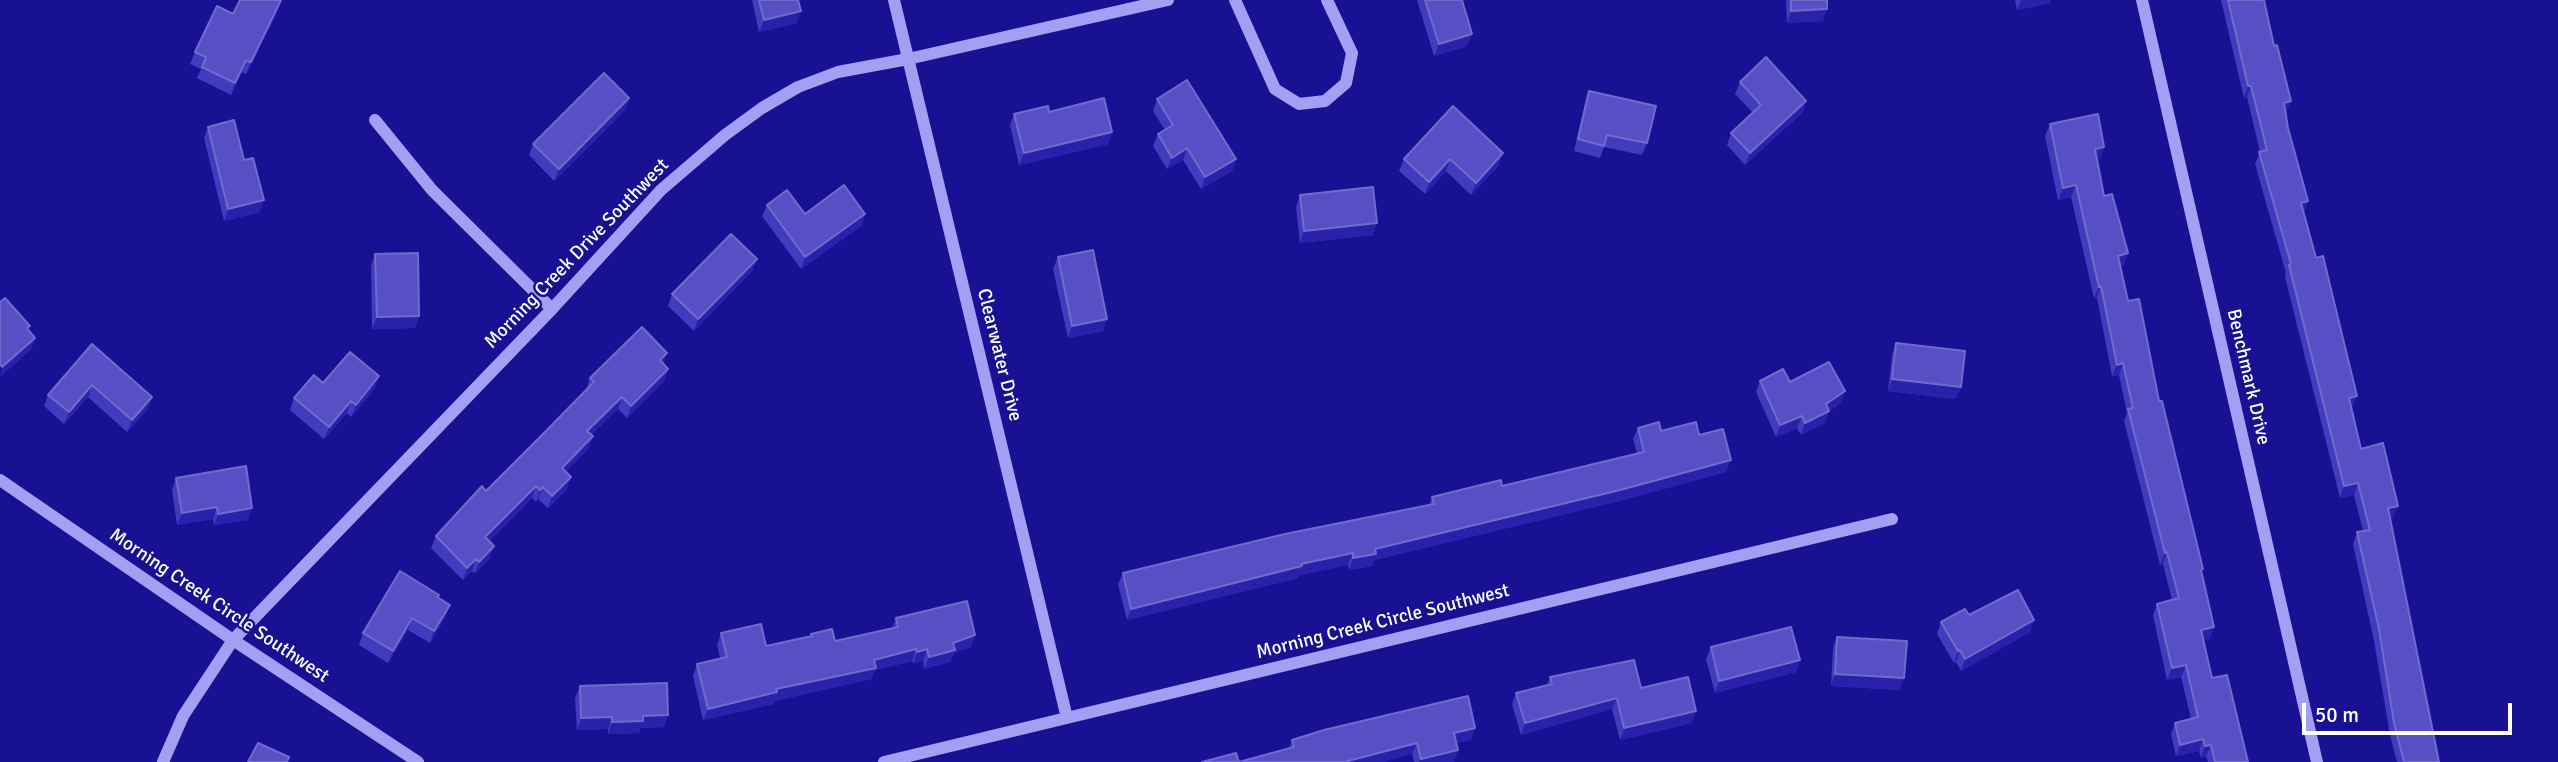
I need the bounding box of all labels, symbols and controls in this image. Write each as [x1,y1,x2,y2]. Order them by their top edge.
street label: Morning Creek Drive Southwest [480,154,674,354]
street label: Clearwater Drive [971,286,1027,424]
street label: Benchmark Drive [2221,307,2275,447]
street label: Morning Creek Circle Southwest [105,524,333,688]
street label: Morning Creek Circle Southwest [1254,579,1512,665]
scale bar [2306,688,2516,732]
text: 50 m [2315,702,2359,728]

